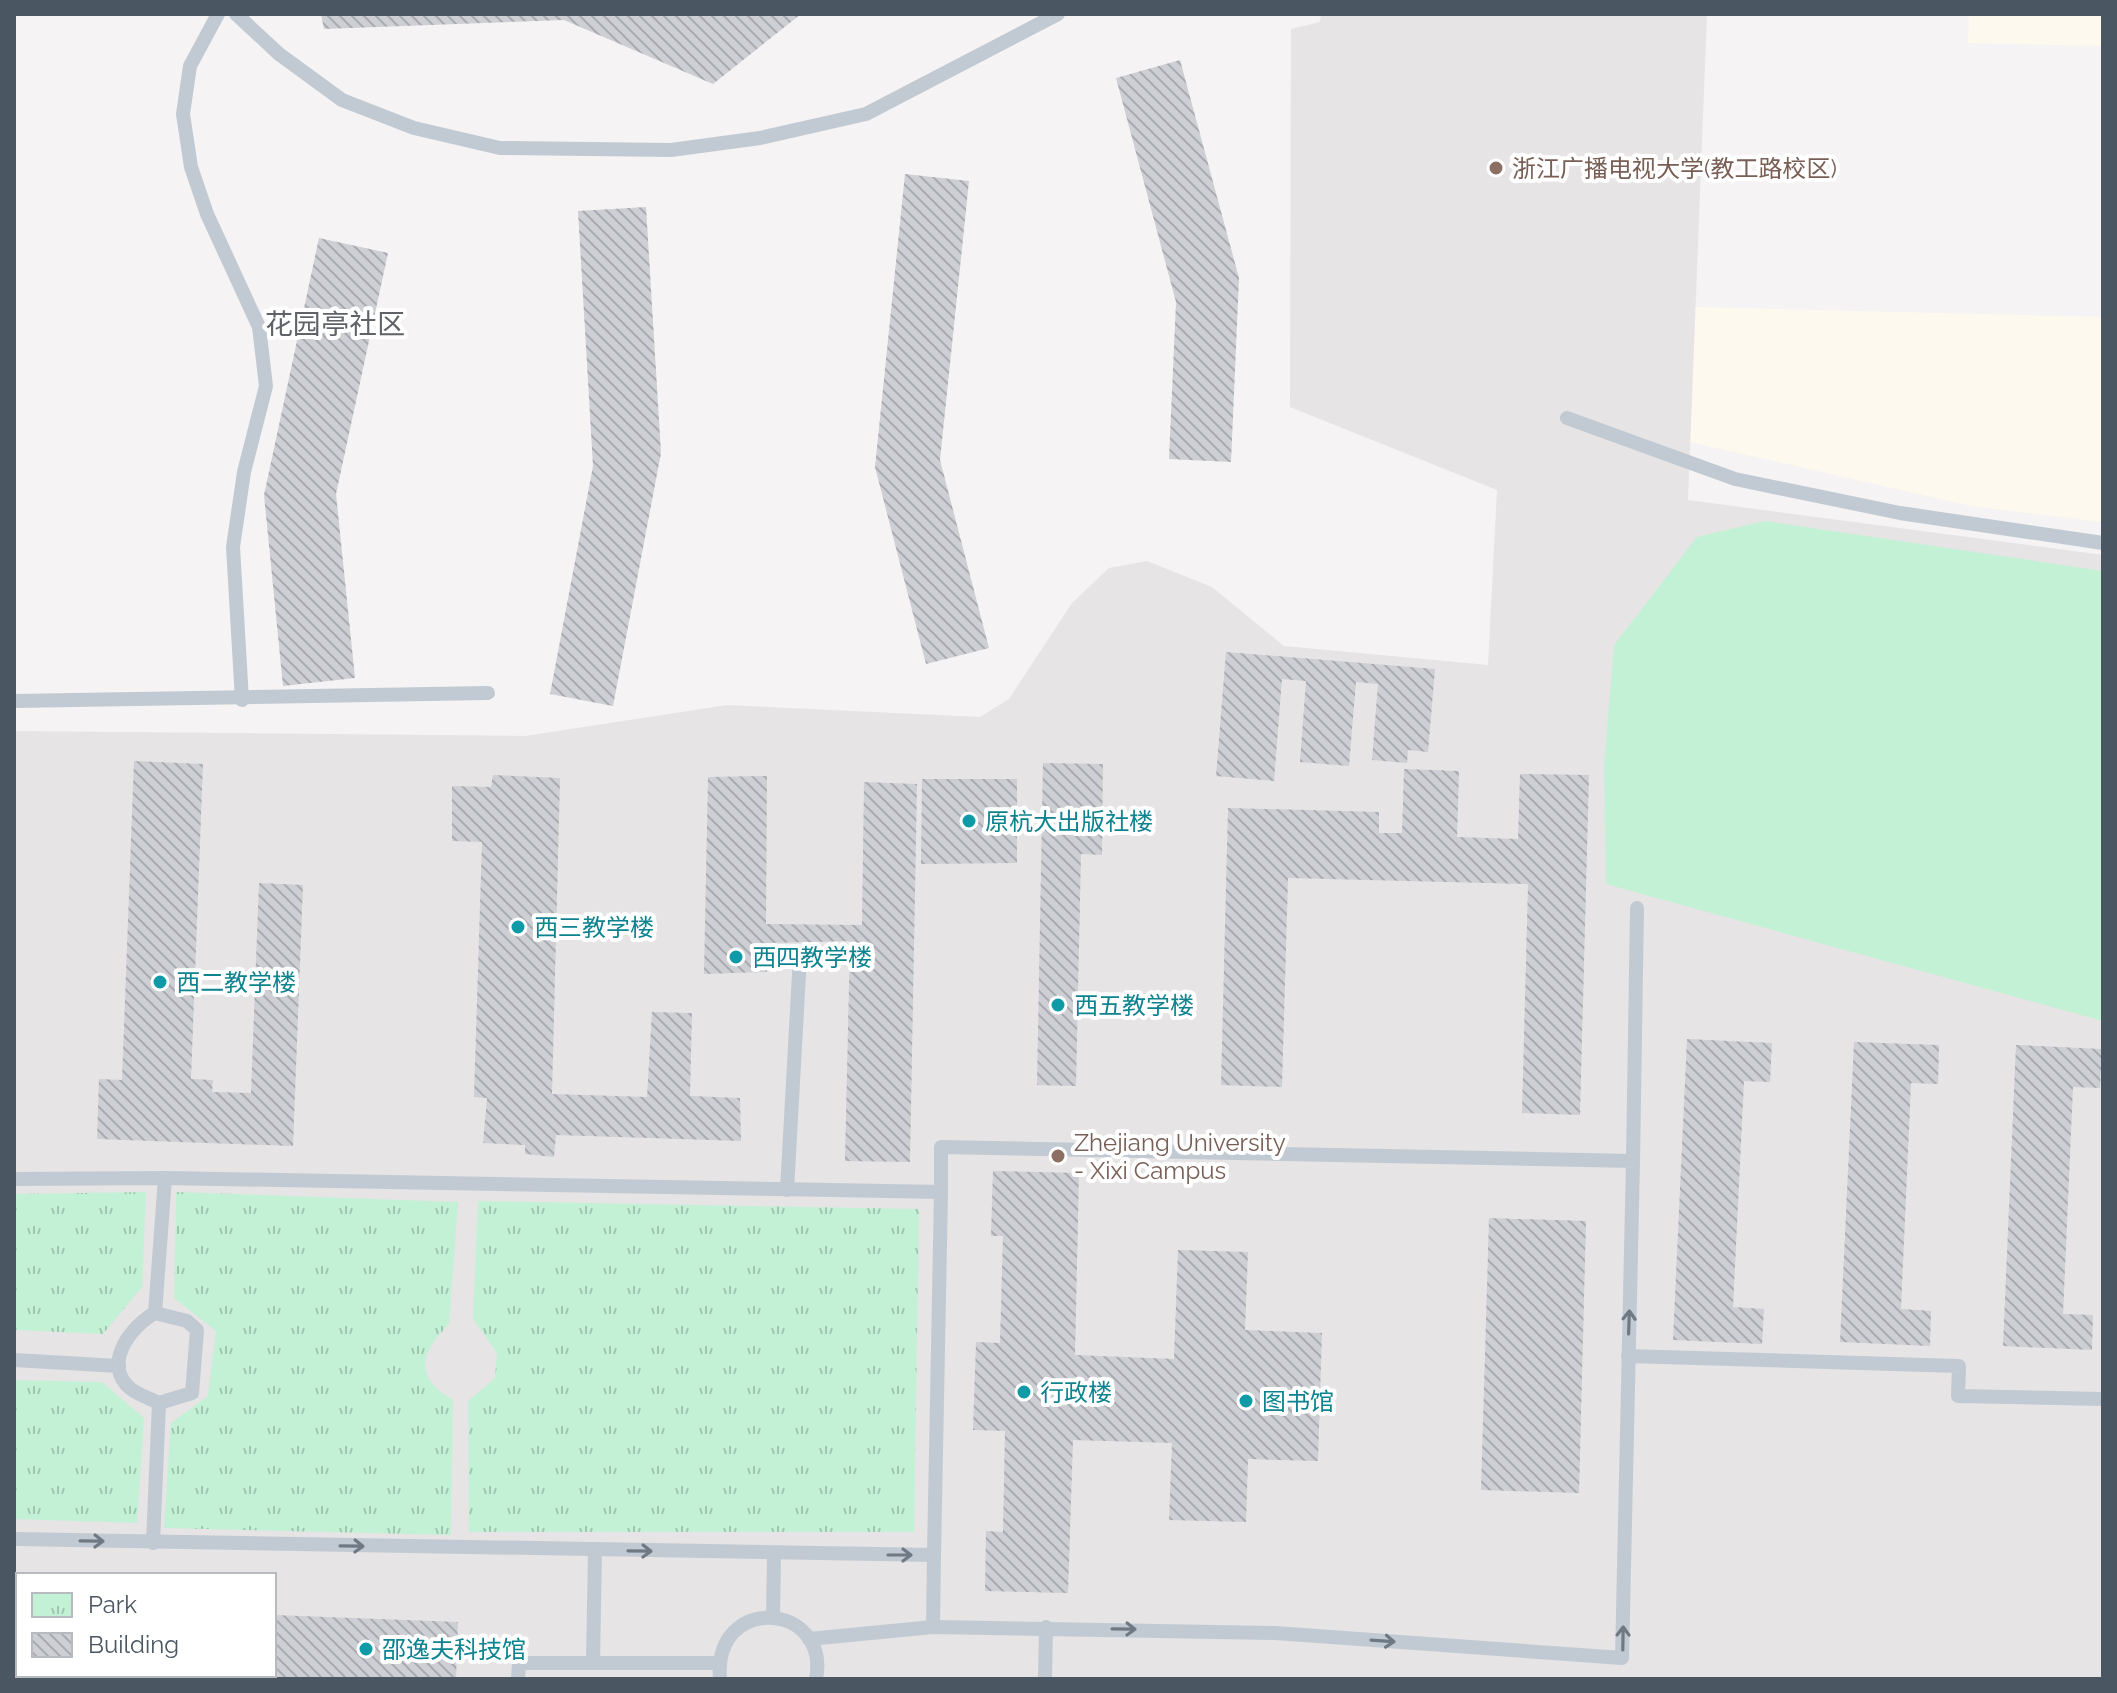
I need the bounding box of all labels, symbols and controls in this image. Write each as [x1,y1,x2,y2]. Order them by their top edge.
place label: 浙江广播电视大学(教工路校区) [1512,154,1837,183]
marker: 浙江广播电视大学(教工路校区) [1487,159,1505,177]
district label: 花园亭社区 [265,308,405,341]
place label: 原杭大出版社楼 [985,807,1153,836]
marker: 原杭大出版社楼 [960,812,978,830]
place label: 西三教学楼 [534,913,654,942]
marker: 西三教学楼 [509,918,527,936]
place label: 西四教学楼 [752,943,872,972]
marker: 西四教学楼 [727,948,745,966]
place label: 西二教学楼 [176,968,296,997]
marker: 西二教学楼 [151,973,169,991]
place label: 西五教学楼 [1074,991,1194,1020]
marker: 西五教学楼 [1049,996,1067,1014]
place label: Zhejiang University - Xixi Campus [1074,1128,1286,1185]
marker: Zhejiang University - Xixi Campus [1049,1147,1067,1165]
one-way arrow [1621,1309,1636,1336]
place label: 行政楼 [1040,1378,1112,1407]
marker: 行政楼 [1015,1383,1033,1401]
place label: 图书馆 [1262,1387,1334,1416]
marker: 图书馆 [1237,1392,1255,1410]
one-way arrow [78,1534,105,1549]
one-way arrow [338,1538,365,1554]
one-way arrow [626,1543,653,1559]
one-way arrow [886,1547,913,1563]
legend [16,1573,276,1677]
text: Park [88,1590,137,1619]
one-way arrow [1110,1621,1137,1637]
one-way arrow [1615,1625,1631,1652]
text: Building [88,1630,179,1659]
one-way arrow [1370,1633,1396,1648]
place label: 邵逸夫科技馆 [382,1635,526,1664]
marker: 邵逸夫科技馆 [357,1640,375,1658]

